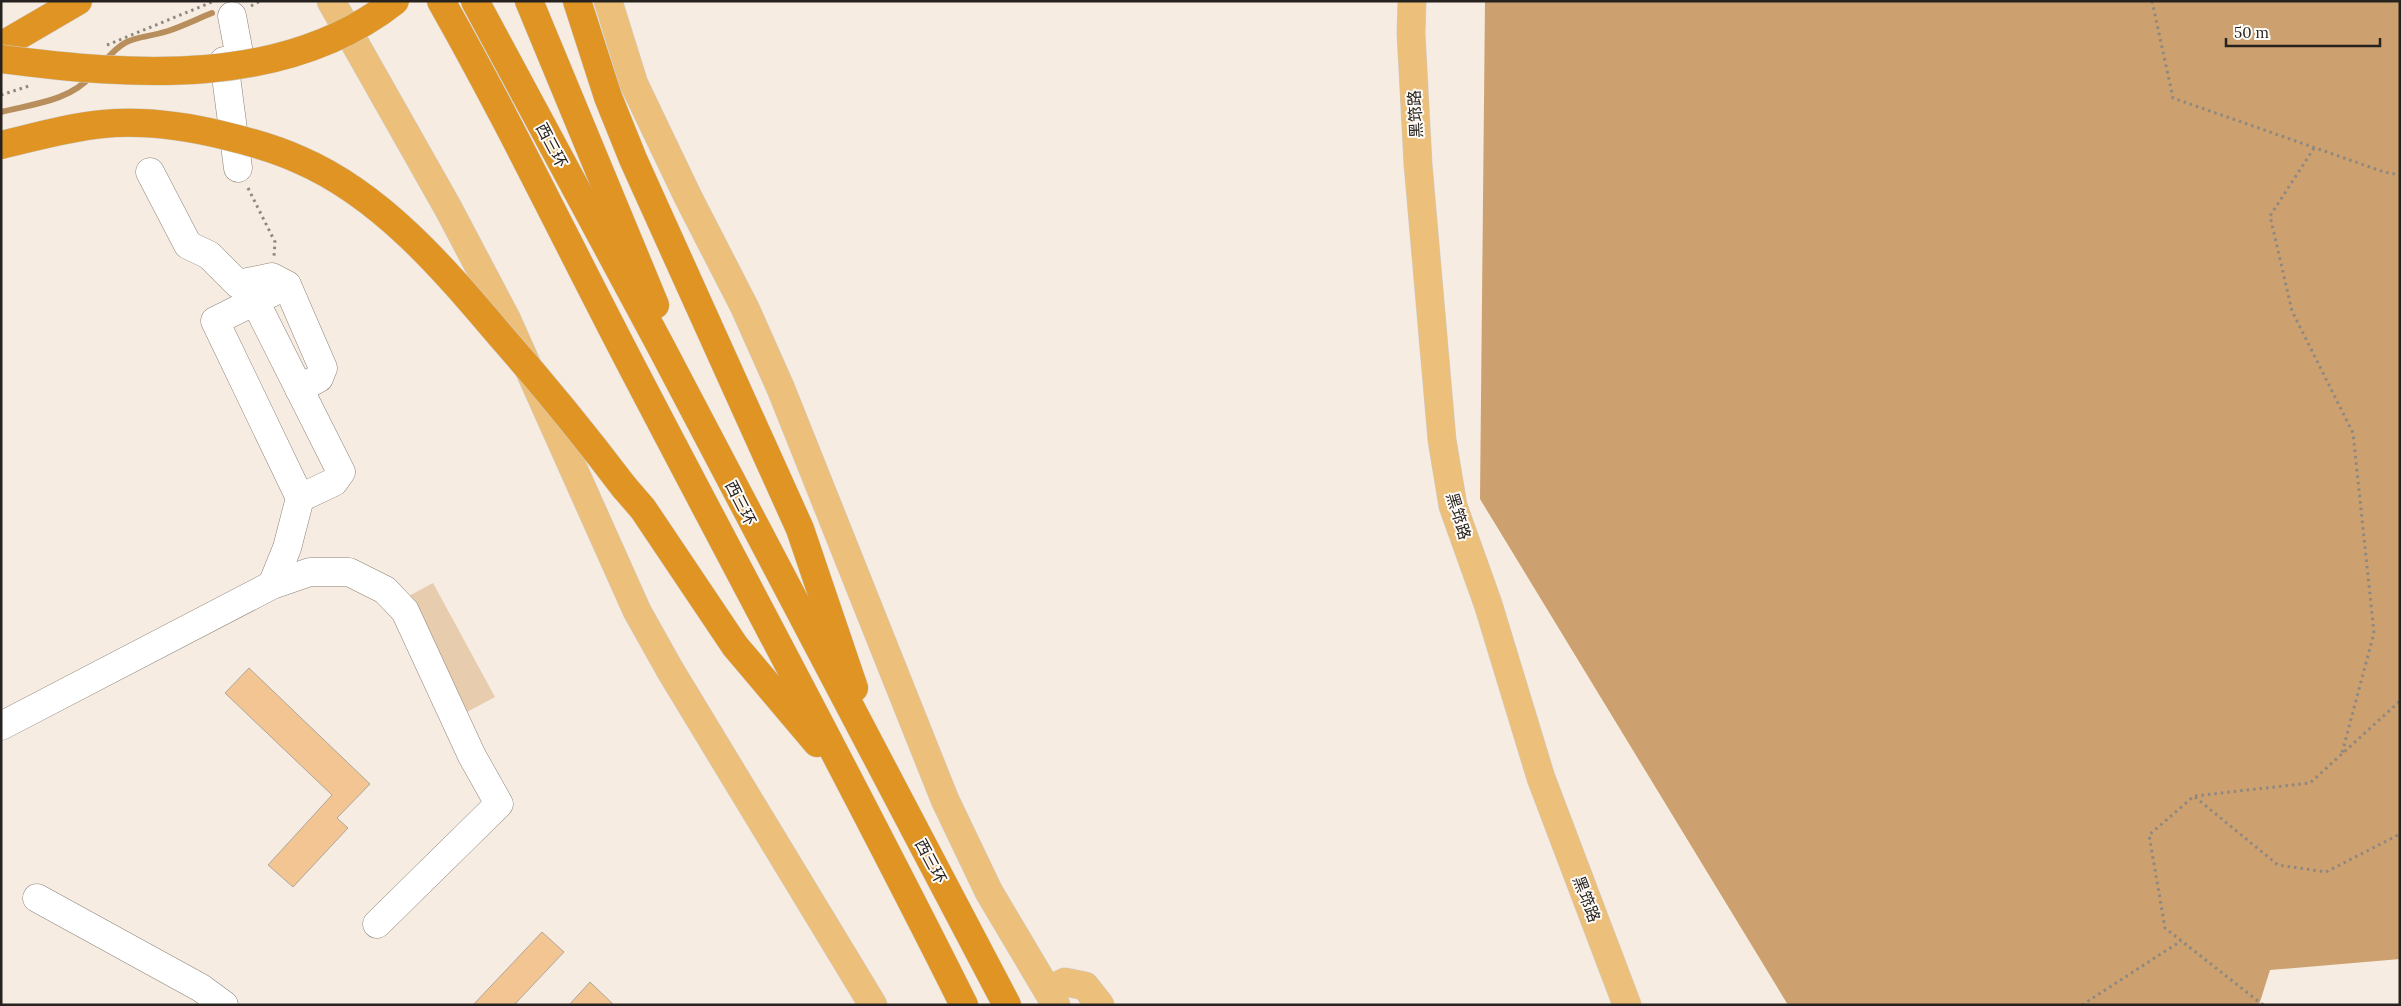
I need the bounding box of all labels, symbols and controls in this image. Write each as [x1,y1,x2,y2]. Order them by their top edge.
scale bar [2226,15,2380,47]
text: 50 m [2234,23,2269,42]
street label: 黑筇路 [1404,90,1426,138]
street label: 西三环 [532,119,572,171]
street label: 西三环 [721,477,761,529]
street label: 黑筇路 [1442,490,1476,542]
street label: 西三环 [911,835,951,887]
street label: 黑筇路 [1569,873,1605,925]

